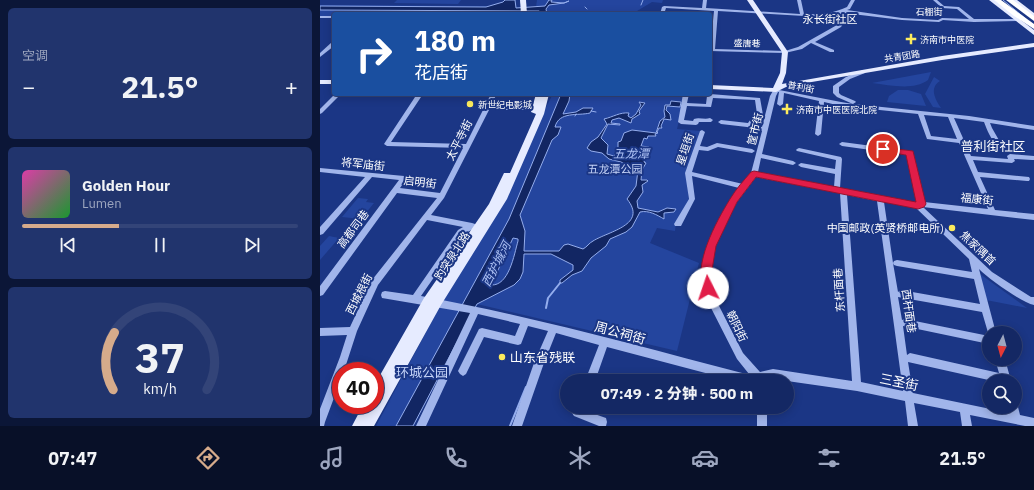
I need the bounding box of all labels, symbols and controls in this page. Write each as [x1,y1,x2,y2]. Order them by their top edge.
street label: 石棚街 [915,6,943,17]
district label: 永长街社区 [803,12,858,26]
text: 180 m [414,22,496,59]
icon: right [348,28,400,80]
marker: 济南市中医院 [905,33,917,45]
place label: 济南市中医院 [920,34,974,45]
street label: 盛唐巷 [733,37,761,49]
text: 空调 [22,47,48,64]
street label: 共青团路 [883,48,921,64]
text: 花店街 [414,61,468,84]
text: 21.5° [121,67,199,106]
text: − [22,72,35,101]
text: + [285,72,298,101]
street label: 普利街 [787,79,815,95]
marker: 新世纪电影城 [465,99,475,109]
place label: 新世纪电影城 [478,99,532,110]
marker: 济南市中医医院北院 [781,103,793,115]
place label: 济南市中医医院北院 [796,104,877,115]
street label: 筐市街 [744,111,766,147]
street label: 太平寺街 [443,117,475,163]
street label: 星垣街 [673,131,697,167]
pin [866,132,900,166]
icon: arrive [872,138,894,160]
district label: 普利街社区 [960,138,1026,155]
water label: 五龙潭 [613,146,651,161]
street label: 将军庙街 [340,155,386,173]
park label: 五龙潭公园 [588,162,643,176]
street label: 启明街 [403,173,437,191]
text: Golden Hour [82,176,170,195]
street label: 福康街 [960,190,994,208]
text: Lumen [82,195,122,212]
street label: 高都司巷 [334,207,372,251]
place label: 中国邮政(英贤桥邮电所) [827,221,944,235]
marker: 中国邮政(英贤桥邮电所) [947,223,957,233]
street label: 焦家隅首 [957,228,999,268]
street label: 趵突泉北路 [431,229,473,283]
icon: previous [57,234,79,256]
icon: pause [149,234,171,256]
icon: next [241,234,263,256]
water label: 西护城河 [478,237,514,289]
position arrow [687,267,729,309]
street label: 东杆面巷 [830,268,848,312]
street label: 西城根街 [343,271,375,317]
street label: 西杆面巷 [899,288,919,334]
street label: 朝阳街 [723,308,751,344]
street label: 周公祠街 [593,318,647,348]
north arrow [982,326,1022,366]
map controls [982,326,1022,414]
text: 37 [135,330,185,384]
place label: 山东省残联 [510,349,575,366]
marker: 山东省残联 [497,352,507,362]
speed limit sign: 40 [332,362,384,414]
park label: 环城公园 [396,364,448,381]
street label: 三圣街 [878,370,920,394]
button: search [982,374,1022,414]
text: km/h [143,379,177,398]
text: 07:49 · 2 分钟 · 500 m [601,384,753,403]
icon: directions [194,444,222,472]
icon: music [318,444,346,472]
icon: phone [442,444,470,472]
icon: climate [566,444,594,472]
icon: car [691,444,719,472]
icon: filters [815,444,843,472]
text: 07:47 [48,447,97,470]
text: 21.5° [939,447,986,470]

